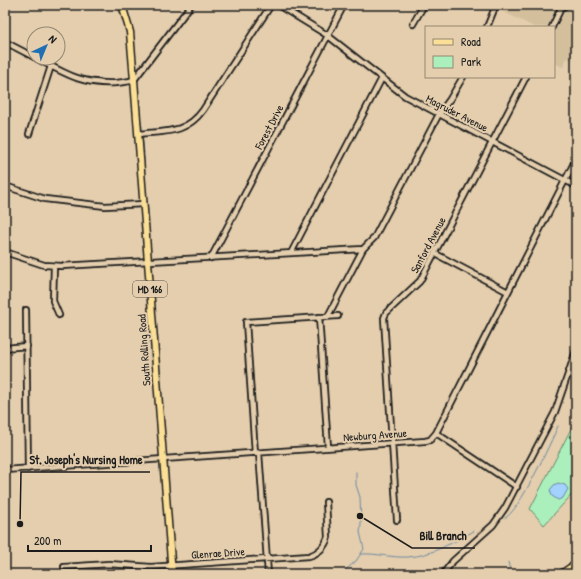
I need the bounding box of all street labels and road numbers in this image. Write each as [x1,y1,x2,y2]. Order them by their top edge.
street label: Magruder Avenue [424,91,491,135]
street label: Forest Drive [251,102,287,153]
street label: Sanford Avenue [407,214,449,276]
road number: MD 166 [133,281,167,297]
street label: South Rolling Road [134,313,153,386]
street label: Newburg Avenue [343,426,408,444]
street label: Glenrae Drive [191,544,246,562]

